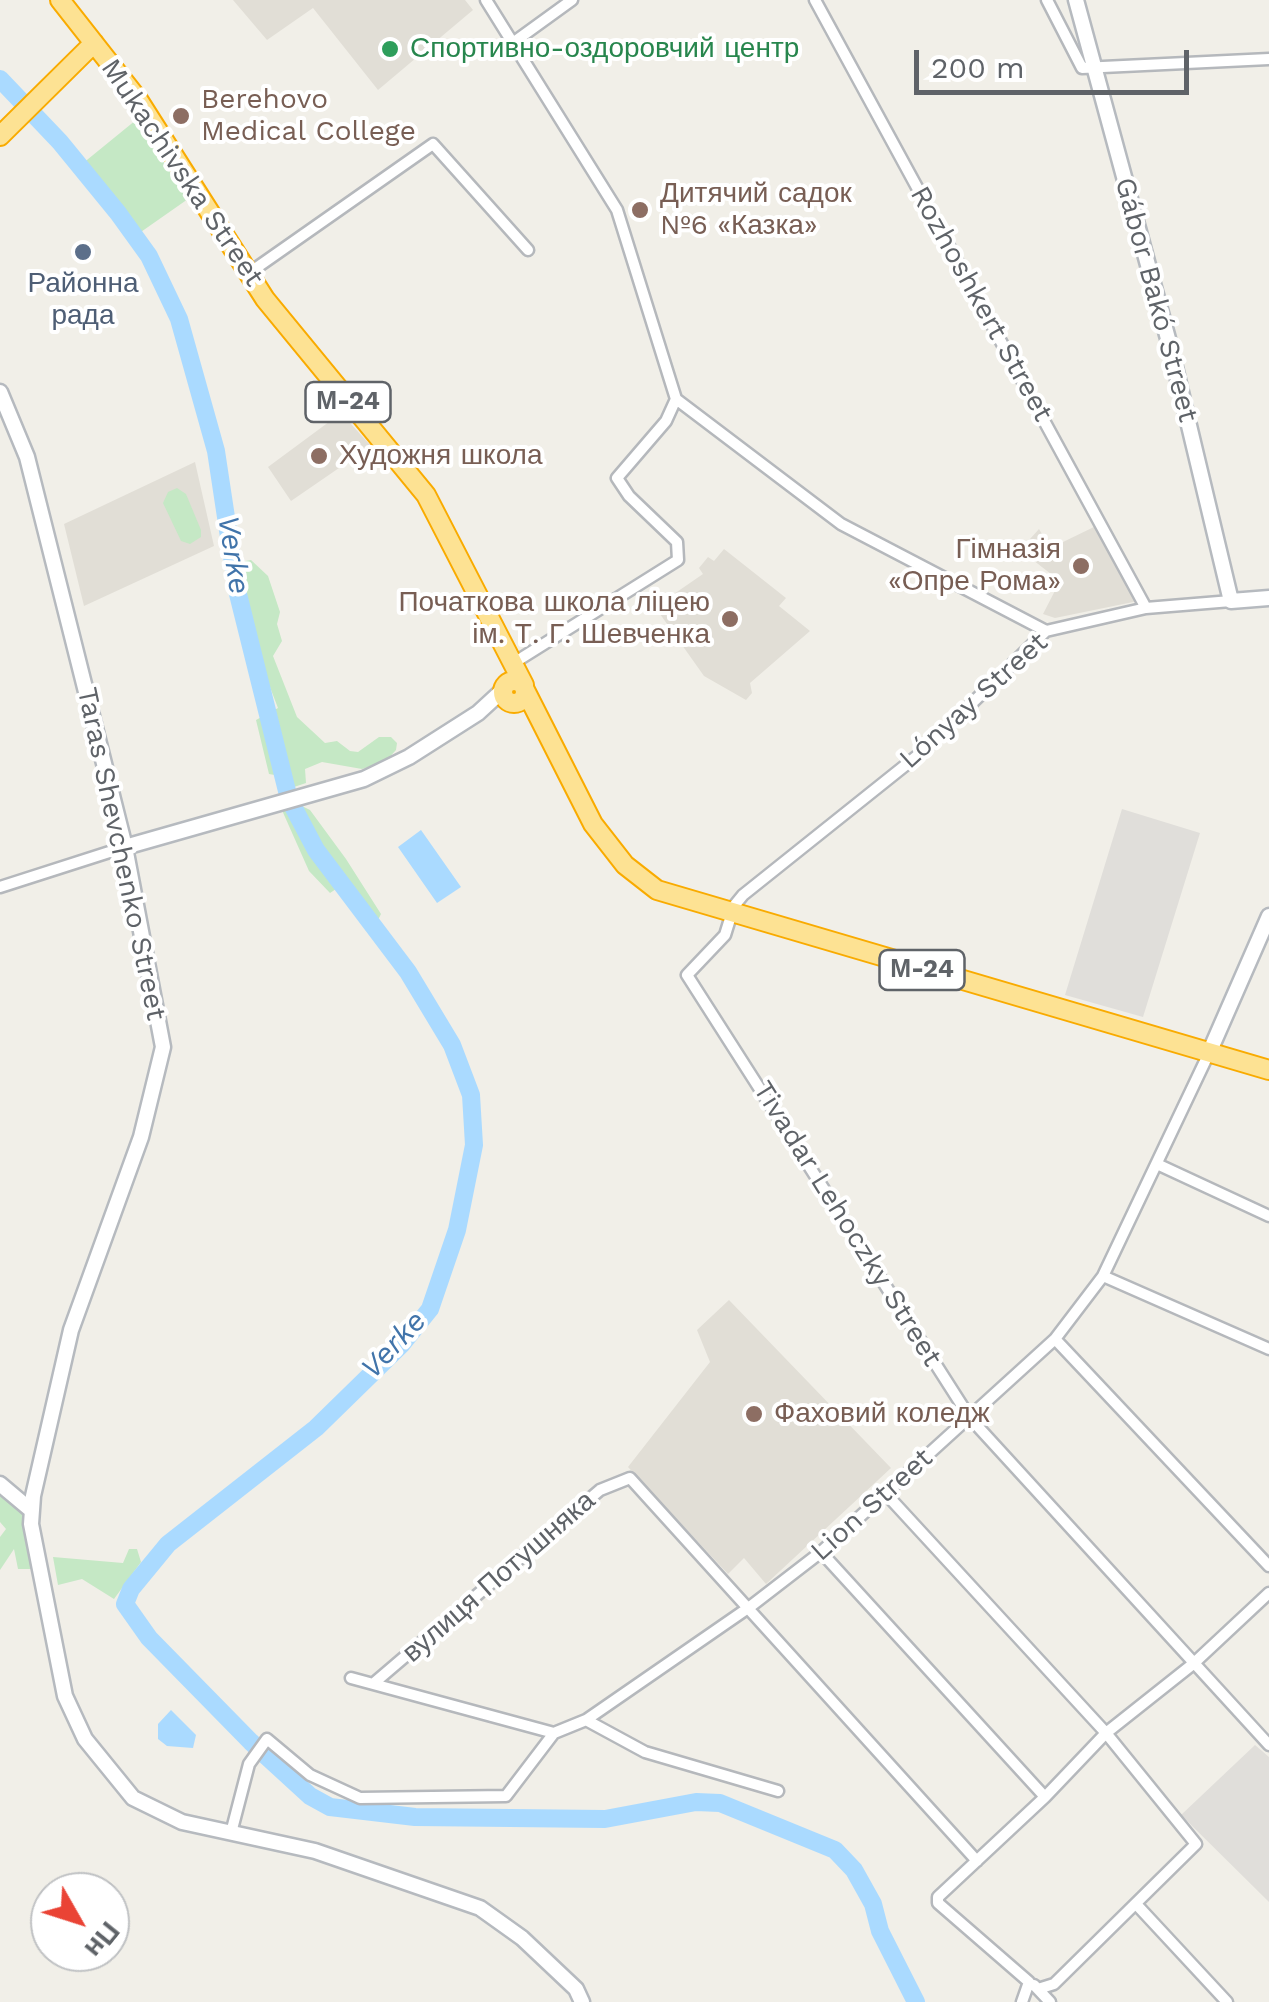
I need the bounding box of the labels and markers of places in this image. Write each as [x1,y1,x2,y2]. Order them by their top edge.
place label: Спортивно-оздоровчий центр [410,32,799,66]
marker: Спортивно-оздоровчий центр [379,38,401,60]
place label: Berehovo Medical College [201,83,416,149]
marker: Berehovo Medical College [170,105,192,127]
place label: Дитячий садок №6 «Казка» [660,177,852,243]
marker: Дитячий садок №6 «Казка» [629,199,651,221]
marker: Районна рада [72,241,94,263]
place label: Районна рада [27,267,139,333]
place label: Художня школа [339,439,543,473]
marker: Художня школа [308,445,330,467]
place label: Гімназія «Опре Рома» [888,533,1061,599]
marker: Гімназія «Опре Рома» [1070,555,1092,577]
place label: Початкова школа ліцею ім. Т. Г. Шевченка [398,586,710,652]
marker: Початкова школа ліцею ім. Т. Г. Шевченка [719,608,741,630]
place label: Фаховий коледж [774,1397,990,1431]
marker: Фаховий коледж [743,1403,765,1425]

